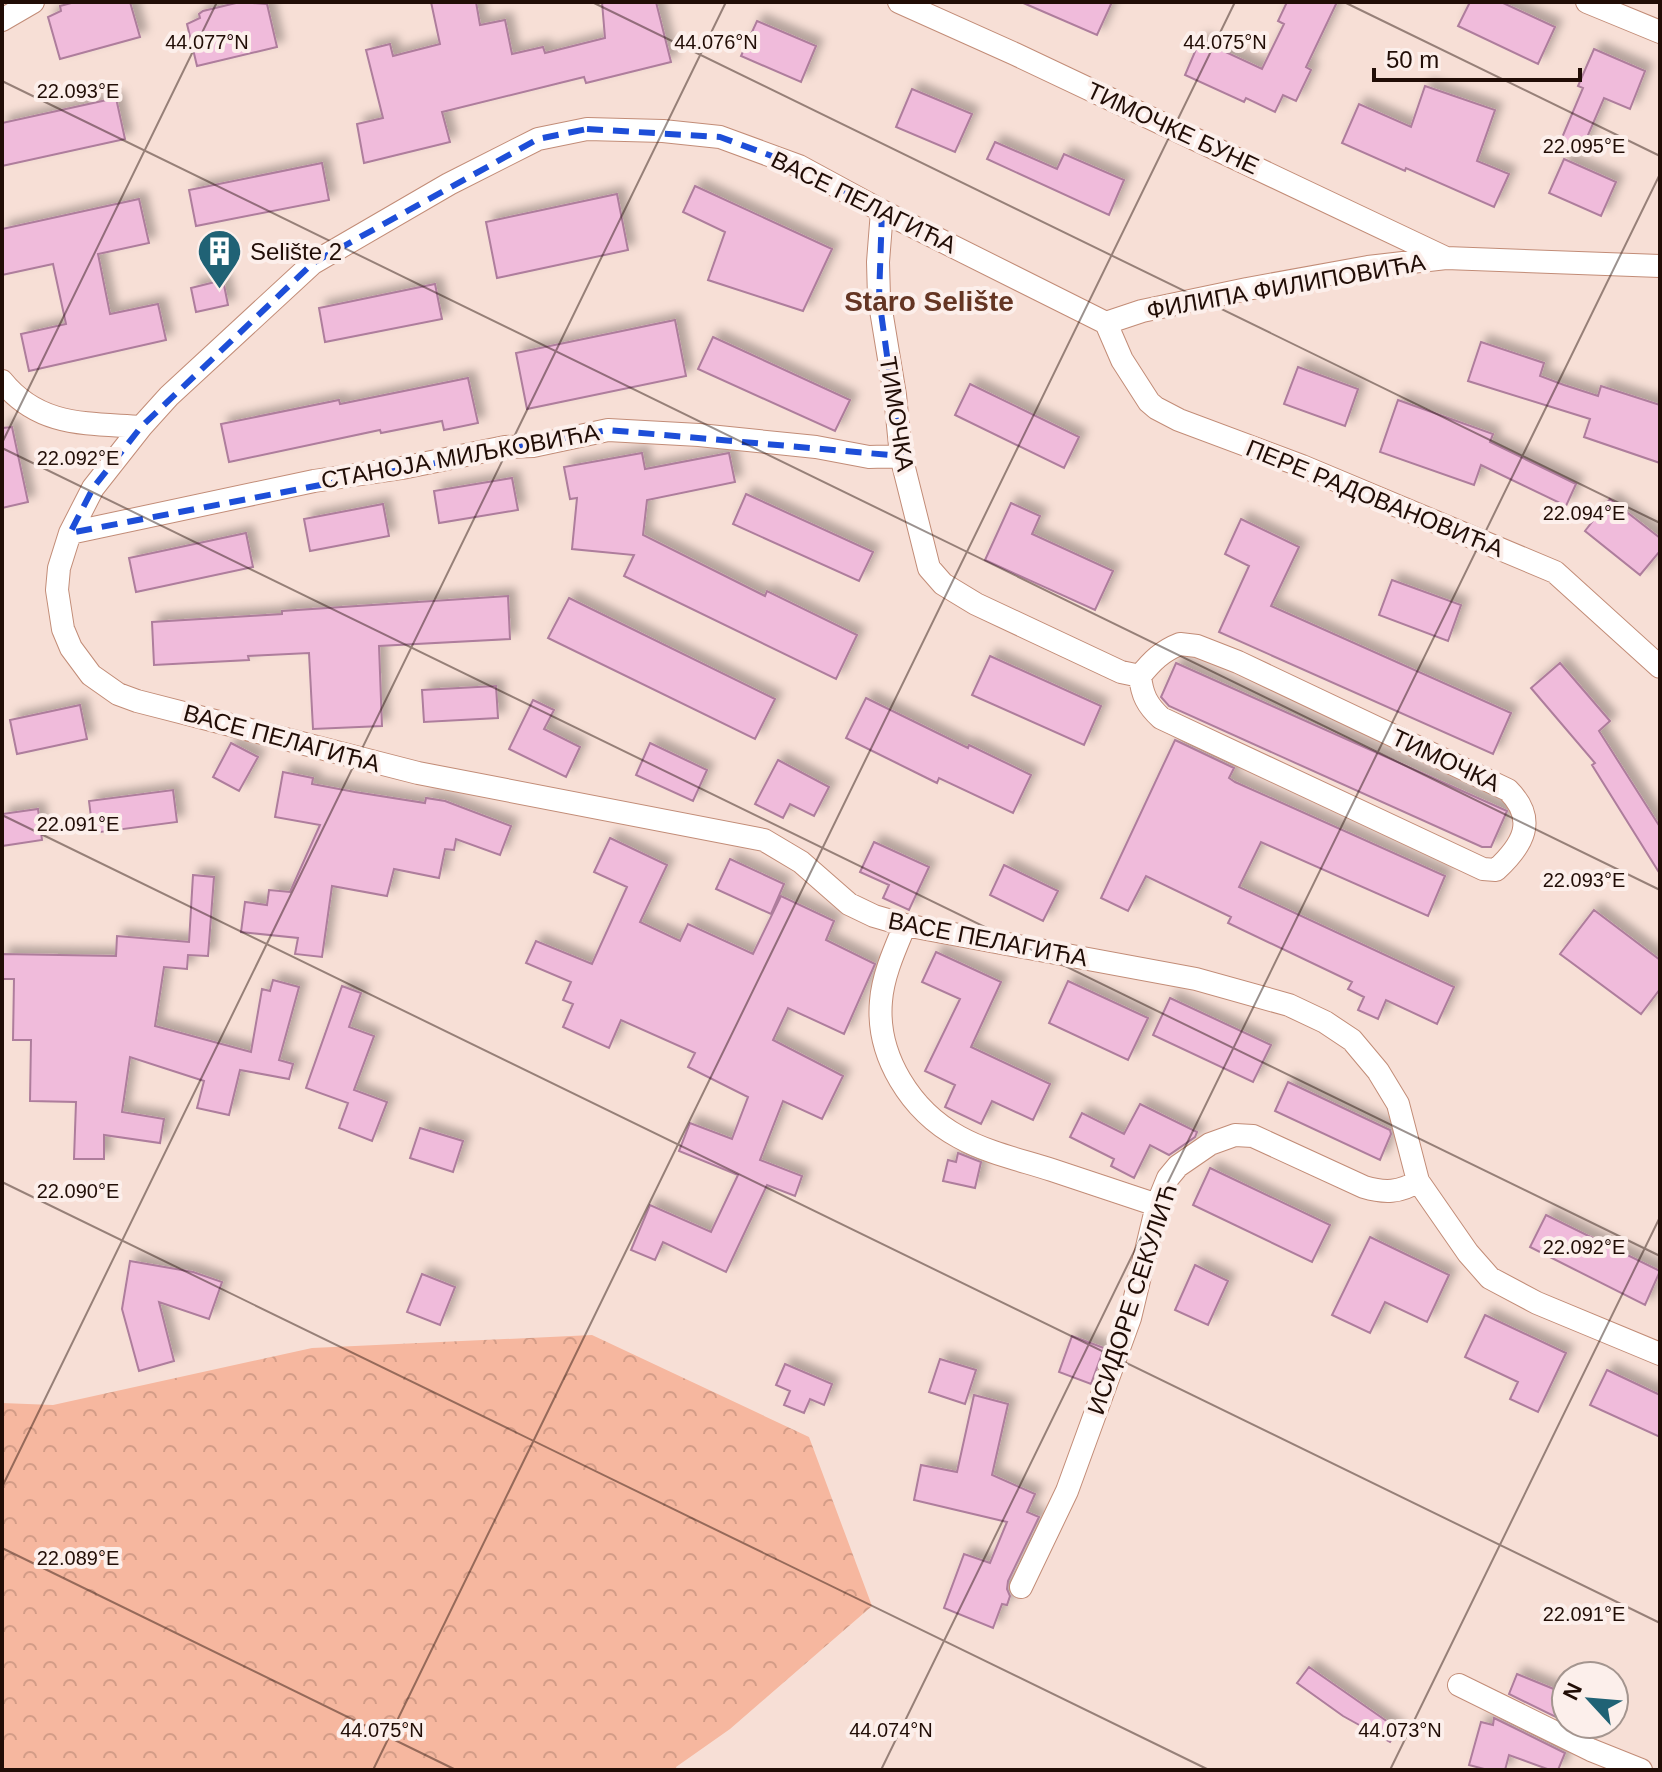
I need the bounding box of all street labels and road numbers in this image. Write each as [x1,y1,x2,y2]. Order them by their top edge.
street label: ТИМОЧКЕ БУНЕ [1083,76,1263,180]
street label: ВАСЕ ПЕЛАГИЋА [767,145,961,259]
street label: ФИЛИПА ФИЛИПОВИЋА [1144,248,1428,324]
street label: ТИМОЧКА [875,355,919,473]
street label: СТАНОЈА МИЉКОВИЋА [319,418,601,494]
street label: ПЕРЕ РАДОВАНОВИЋА [1242,434,1508,562]
street label: ВАСЕ ПЕЛАГИЋА [181,699,383,777]
street label: ТИМОЧКА [1388,723,1504,797]
street label: ВАСЕ ПЕЛАГИЋА [886,906,1090,972]
street label: ИСИДОРЕ СЕКУЛИЋ [1082,1180,1182,1418]

